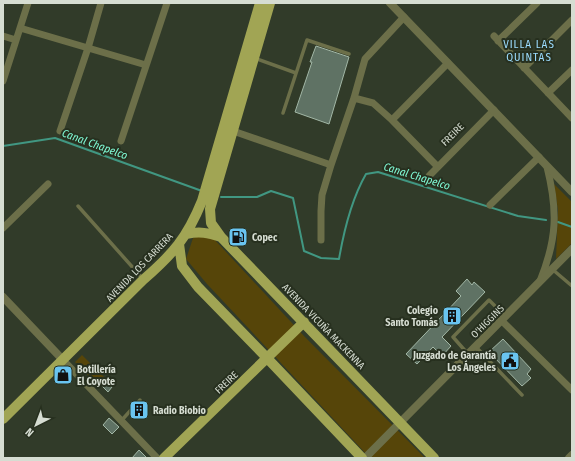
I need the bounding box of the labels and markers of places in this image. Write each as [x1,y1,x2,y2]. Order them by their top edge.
fuel station icon: Copec [227,226,249,248]
place label: Copec [252,232,278,244]
place label: Colegio Santo Tomás [385,305,439,329]
building icon: Colegio Santo Tomás [441,305,463,327]
place label: Juzgado de Garantía Los Ángeles [412,349,497,374]
public building icon: Juzgado de Garantía Los Ángeles [499,350,521,372]
place label: Botillería El Coyote [77,363,116,388]
shop icon: Botillería El Coyote [52,364,74,386]
building icon: Radio Biobio [128,399,150,421]
place label: Radio Biobio [153,405,206,417]

